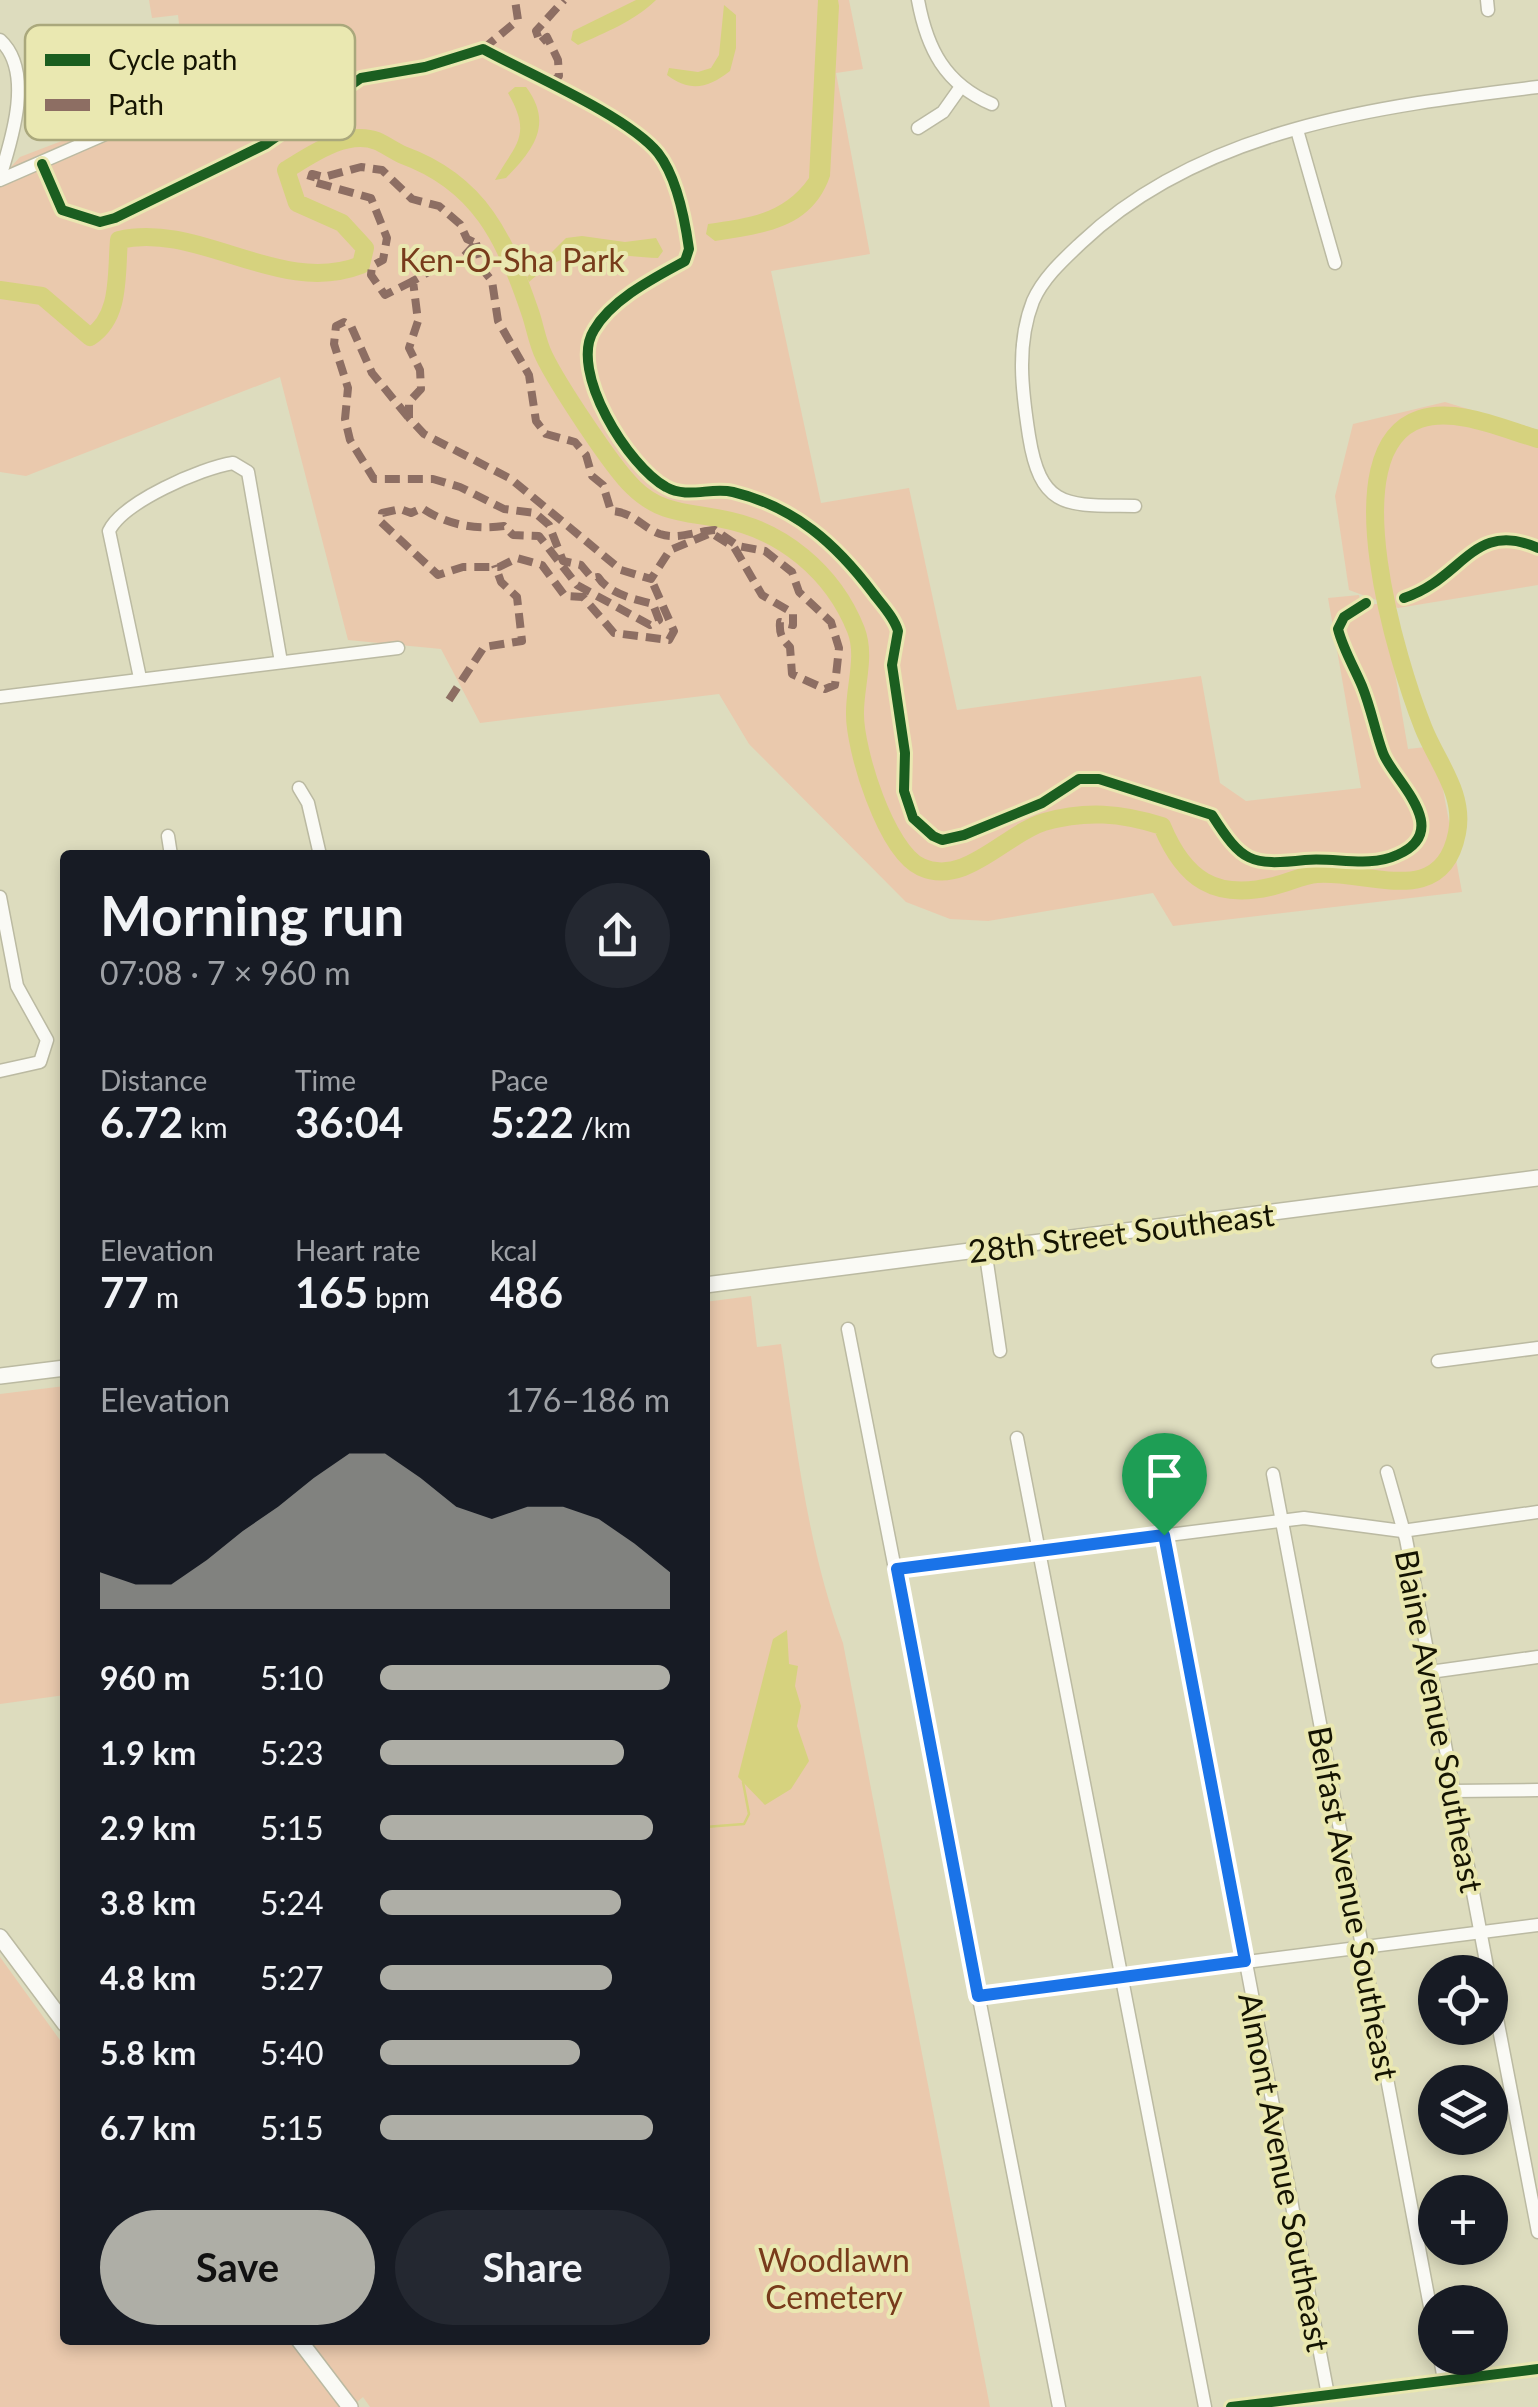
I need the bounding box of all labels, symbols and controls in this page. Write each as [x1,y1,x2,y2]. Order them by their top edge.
legend [25,25,355,140]
text: Cycle path [108,42,237,76]
text: Path [108,87,164,121]
park label: Ken-O-Sha Park [399,240,626,279]
text: Morning run [100,882,404,948]
button: share [565,883,670,988]
text: 07:08 · 7 × 960 m [100,953,351,992]
text: Distance [100,1063,207,1097]
text: Time [295,1063,356,1097]
text: Pace [490,1063,548,1097]
text: 6.72 [100,1097,183,1147]
text: 36:04 [295,1097,403,1147]
text: 5:22 [490,1097,574,1147]
text: km [183,1110,227,1144]
text: /km [574,1110,631,1144]
street label: 28th Street Southeast [966,1194,1277,1270]
text: Elevation [100,1233,214,1267]
text: Heart rate [295,1233,421,1267]
text: kcal [490,1233,537,1267]
text: 77 [100,1267,149,1317]
text: 165 [295,1267,368,1317]
text: 486 [490,1267,563,1317]
text: m [149,1280,179,1314]
text: bpm [368,1280,430,1314]
text: Elevation [100,1380,230,1419]
text: 176–186 m [506,1380,670,1419]
pin [1122,1433,1207,1536]
icon: arrive [1137,1448,1192,1503]
street label: Blaine Avenue Southeast [1388,1546,1492,1896]
text: 960 m [100,1658,190,1697]
text: 5:10 [260,1658,324,1697]
street label: Belfast Avenue Southeast [1301,1723,1408,2084]
text: 1.9 km [100,1733,196,1772]
text: 5:23 [260,1733,324,1772]
text: 2.9 km [100,1808,196,1847]
text: 5:15 [260,1808,324,1847]
text: 3.8 km [100,1883,196,1922]
text: 5:24 [260,1883,324,1922]
map controls [1418,1955,1508,2375]
button: locate [1418,1955,1508,2045]
text: 4.8 km [100,1958,196,1997]
text: 5:27 [260,1958,324,1997]
street label: Almont Avenue Southeast [1231,1989,1339,2355]
text: 5.8 km [100,2033,196,2072]
text: 5:40 [260,2033,324,2072]
button: layers [1418,2065,1508,2155]
text: 6.7 km [100,2108,196,2147]
text: 5:15 [260,2108,324,2147]
button: + [1418,2175,1508,2265]
button: Save [100,2210,375,2325]
button: Share [395,2210,670,2325]
park label: Woodlawn Cemetery [758,2240,910,2316]
button: − [1418,2285,1508,2375]

